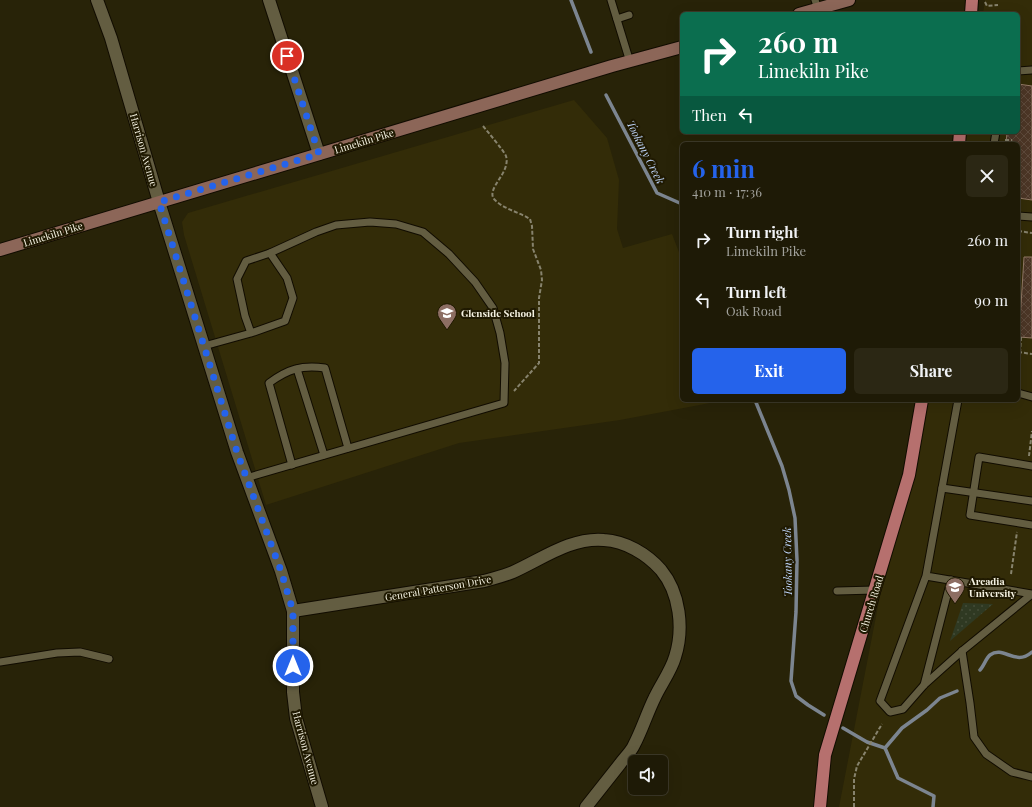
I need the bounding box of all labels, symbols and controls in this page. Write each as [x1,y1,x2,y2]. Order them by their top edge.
text: 260 m [758,23,838,60]
icon: right [692,28,744,80]
pin [270,39,304,73]
icon: arrive [276,45,298,67]
text: Limekiln Pike [758,59,869,83]
icon: left [735,104,757,126]
text: Then [692,105,727,125]
street label: Harrison Avenue [127,112,161,188]
water label: Tookany Creek [624,118,669,187]
street label: Limekiln Pike [333,125,395,157]
text: 6 min [692,152,755,184]
button: close [966,155,1008,197]
text: 410 m · 17:36 [692,183,762,200]
street label: Limekiln Pike [22,218,84,250]
text: Turn right [726,222,799,242]
icon: right [692,229,714,251]
text: 260 m [967,230,1008,250]
text: Limekiln Pike [726,242,806,259]
text: Turn left [726,282,787,302]
icon: left [692,289,714,311]
text: 90 m [974,290,1008,310]
school or university icon: Glenside School [436,302,458,330]
text: Oak Road [726,302,782,319]
place label: Glenside School [461,306,535,320]
button: Exit [692,348,846,394]
button: Share [854,348,1008,394]
water label: Tookany Creek [779,527,795,597]
street label: General Patterson Drive [384,572,492,604]
street label: Church Road [856,574,886,634]
place label: Arcadia University [968,574,1017,600]
school or university icon: Arcadia University [944,576,966,604]
position arrow [272,645,314,687]
street label: Harrison Avenue [289,710,323,786]
map controls [628,755,668,795]
button: sound [628,755,668,795]

